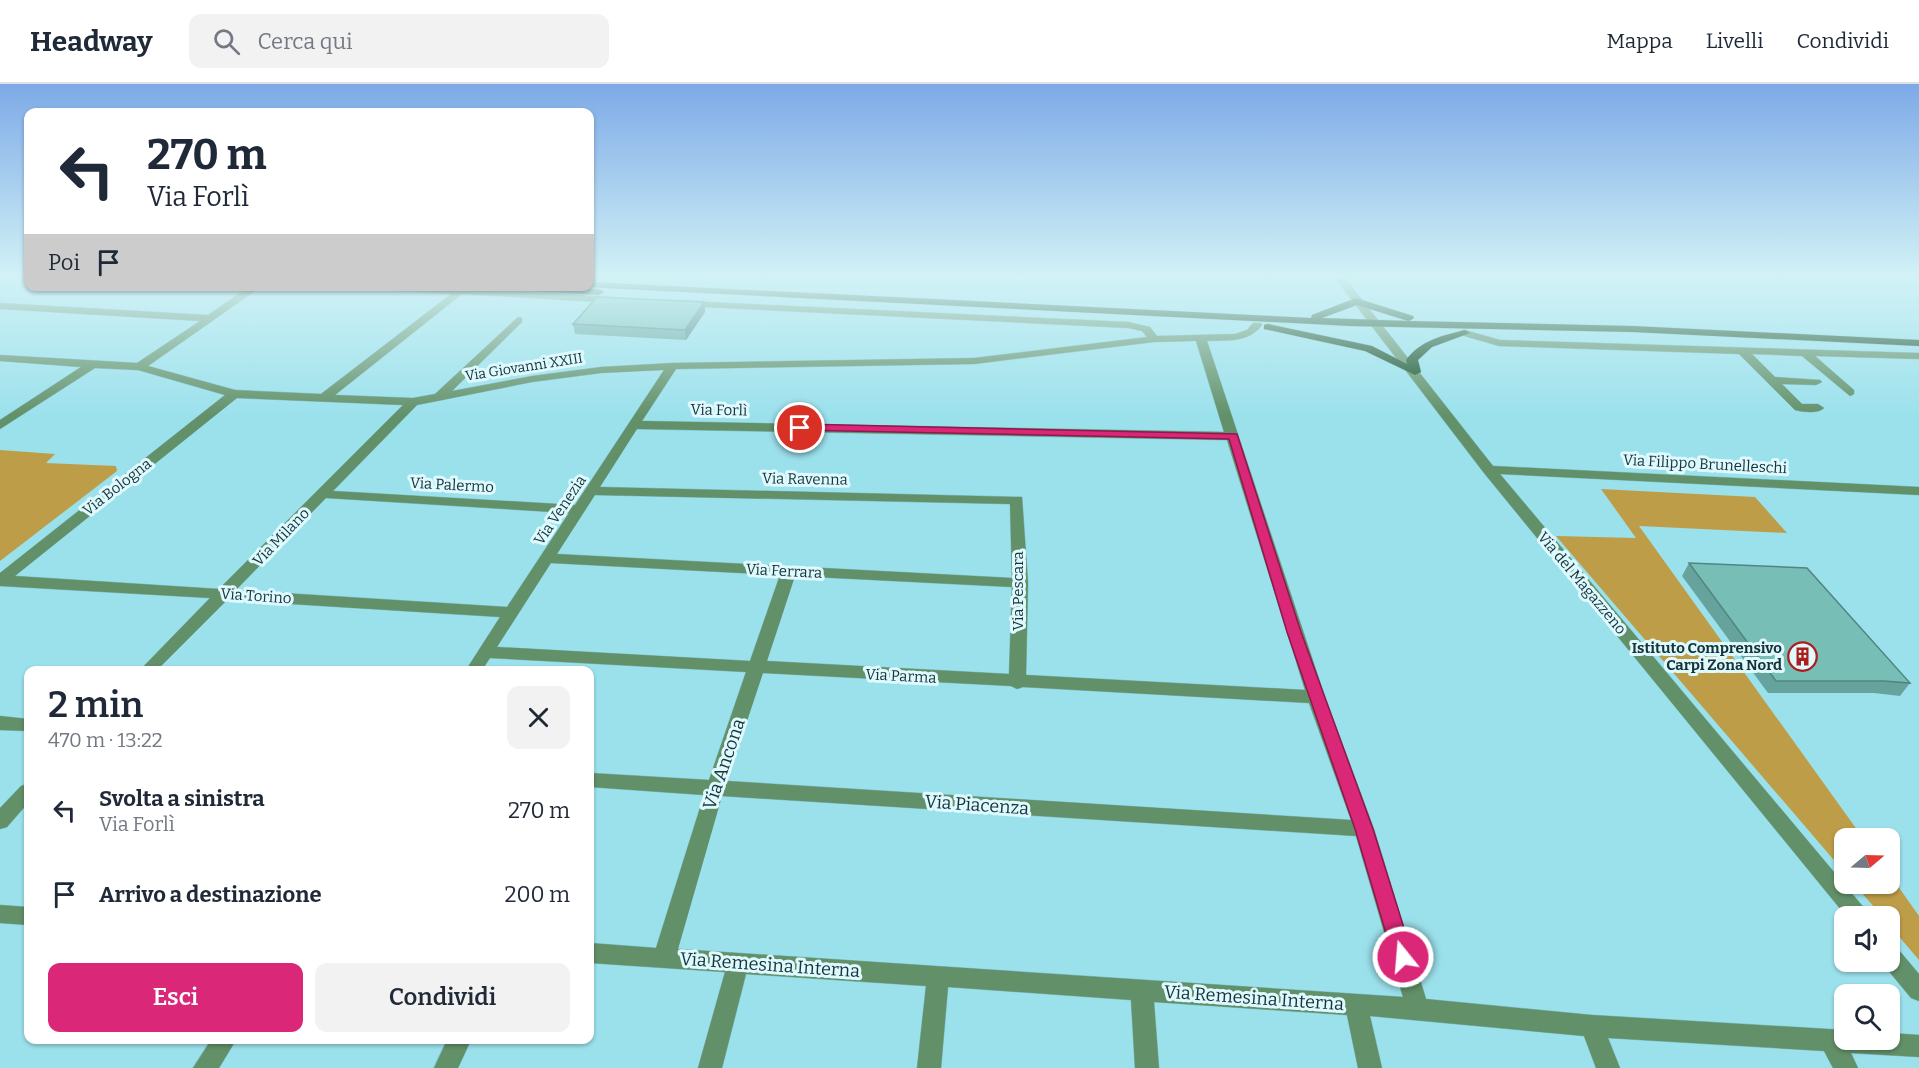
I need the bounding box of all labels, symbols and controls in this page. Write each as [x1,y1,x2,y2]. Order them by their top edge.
search box [189,14,609,68]
text: Headway [30,25,153,58]
icon: search [210,25,243,58]
text: Cerca qui [258,28,353,55]
text: Mappa [1606,28,1673,54]
text: Livelli [1706,28,1763,54]
text: Condividi [1796,28,1889,54]
text: 270 m [147,130,267,180]
icon: left [48,132,126,210]
text: Via Forlì [147,181,249,213]
icon: arrive [92,246,125,279]
text: Poi [48,249,80,276]
street label: Via Giovanni XXIII [464,349,584,385]
street label: Via Forlì [690,401,748,420]
pin [774,402,825,453]
icon: arrive [783,411,816,444]
street label: Via Filippo Brunelleschi [1622,451,1788,477]
street label: Via Bologna [79,455,155,519]
street label: Via Ravenna [762,469,848,489]
street label: Via Venezia [530,472,590,548]
street label: Via Palermo [410,474,494,496]
street label: Via Milano [249,504,313,570]
street label: Via del Magazzeno [1534,528,1630,638]
street label: Via Pescara [1009,551,1027,631]
street label: Via Ferrara [745,560,823,582]
street label: Via Torino [220,585,292,607]
place label: Istituto Comprensivo Carpi Zona Nord [1632,639,1782,674]
building icon: Istituto Comprensivo Carpi Zona Nord [1787,641,1819,673]
street label: Via Parma [865,665,937,687]
text: 2 min [48,683,143,727]
button: close [507,686,570,749]
street label: Via Ancona [698,716,750,812]
text: 470 m · 13:22 [48,728,163,752]
text: Svolta a sinistra [99,785,265,812]
street label: Via Piacenza [924,790,1030,820]
icon: left [48,794,81,827]
text: 270 m [508,797,570,824]
text: Via Forlì [99,812,175,836]
north arrow [1834,828,1900,894]
map controls [1834,828,1900,1050]
icon: arrive [48,878,81,911]
text: Arrivo a destinazione [99,881,322,908]
text: 200 m [504,881,570,908]
button: sound [1834,906,1900,972]
position arrow [1371,925,1435,989]
street label: Via Remesina Interna [679,948,861,982]
button: Esci [48,963,303,1032]
button: Condividi [315,963,570,1032]
street label: Via Remesina Interna [1163,981,1345,1015]
button: search [1834,984,1900,1050]

